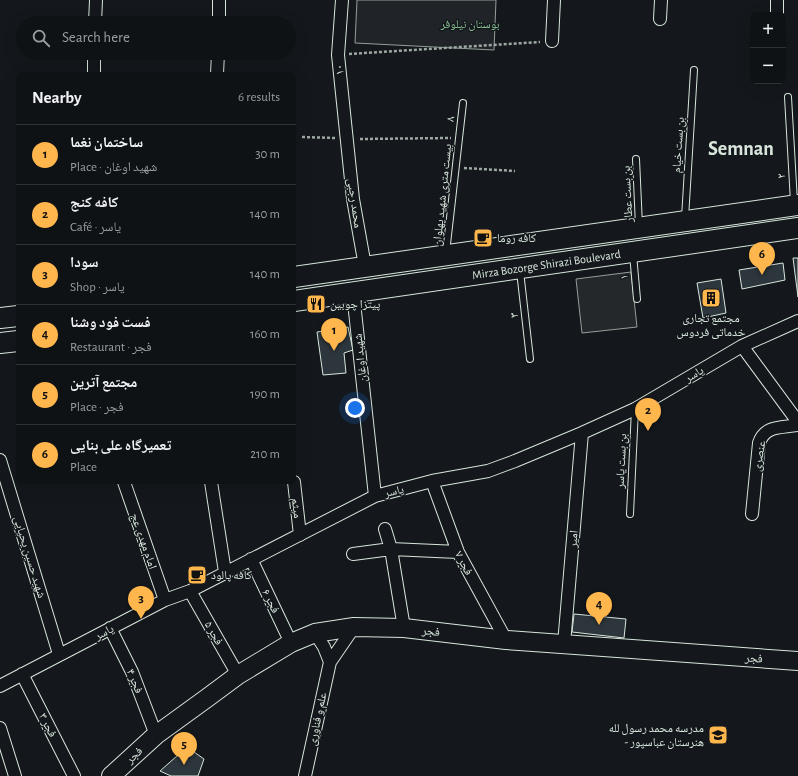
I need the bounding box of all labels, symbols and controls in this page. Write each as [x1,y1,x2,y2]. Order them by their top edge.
map controls [750,12,786,84]
button: + [750,12,786,48]
search box [16,16,296,60]
park label: بوستان نیلوفر [439,18,500,31]
icon: search [30,27,52,49]
text: Search here [62,30,130,45]
button: − [750,48,786,84]
street label: ۱۰ [332,64,346,76]
text: Nearby [32,89,82,106]
text: 6 results [238,91,280,104]
street label: ۸ [444,115,456,122]
street label: بن بست خیام [670,117,688,174]
text: ساختمان نغما [70,135,143,150]
district label: Semnan [708,139,774,159]
street label: بیست متری شهید پهلوان [431,143,455,247]
text: 1 [43,148,47,161]
text: 30 m [255,148,280,161]
text: Place · شهید اوغان [70,161,157,174]
street label: بن بست عطار [620,165,636,224]
street label: ۲ [775,173,787,179]
street label: محمد رجبی [344,177,364,229]
text: کافه کنج [70,195,119,210]
text: 2 [42,208,48,221]
text: 140 m [250,208,280,221]
text: Café · یاسر [70,221,121,234]
cafe icon: کافه روما [472,227,494,249]
place label: کافه روما [497,232,536,244]
pin: 6 [749,242,775,275]
street label: Mirza Bozorge Shirazi Boulevard [471,248,621,281]
text: سودا [70,255,99,270]
text: 3 [42,268,48,281]
text: 140 m [250,268,280,281]
street label: ۱ [618,274,630,280]
text: Shop · یاسر [70,281,125,294]
building icon: مجتمع تجاری خدماتی فردوس [700,287,722,309]
restaurant icon: پیتزا چوبین [305,293,327,315]
place label: پیتزا چوبین [330,298,381,311]
street label: ۳ [508,312,520,318]
place label: مجتمع تجاری خدماتی فردوس [677,312,746,339]
text: فست فود وشنا [70,315,151,330]
pin: 1 [321,318,347,351]
text: 4 [42,328,48,341]
text: 160 m [250,328,280,341]
street label: شهید اوغان [351,333,370,383]
text: Restaurant · فجر [70,341,152,354]
street label: یاسر [682,364,706,386]
text: مجتمع آترین [70,375,137,390]
text: 5 [42,388,48,401]
text: 190 m [250,388,280,401]
your location [345,398,365,418]
pin: 2 [635,398,661,431]
text: Place · فجر [70,401,124,414]
street label: بن بست یاسر [614,433,630,490]
text: تعمیرگاه علی بنایی [70,438,171,453]
street label: عنصری [750,440,769,473]
text: 6 [42,448,48,461]
text: 210 m [250,448,280,461]
text: Place [70,461,97,474]
street label: یاسر [382,483,406,501]
street label: میثم [288,497,304,519]
street label: امام مهدی عج [127,511,159,571]
street label: شهید حسین یحیایی [11,515,48,600]
street label: امیر [566,530,581,549]
street label: فجر ۷ [452,549,475,577]
cafe icon: کافه پالود [186,564,208,586]
place label: کافه پالود [211,569,252,582]
pin: 3 [128,586,154,619]
street label: فجر ۶ [259,587,282,615]
pin: 4 [586,592,612,625]
street label: فجر ۵ [202,619,226,647]
street label: یاسر [92,622,116,643]
street label: فجر [420,624,441,639]
street label: فجر [744,651,763,666]
street label: فجر ۴ [124,667,145,695]
street label: علم و فناوری [305,691,330,747]
street label: فجر ۳ [36,711,59,739]
place label: مدرسه محمد رسول لله - هنرستان عباسپور [609,722,704,749]
school or university icon: مدرسه محمد رسول لله - هنرستان عباسپور [707,724,729,746]
pin: 5 [171,732,197,765]
street label: فجر [123,745,145,767]

